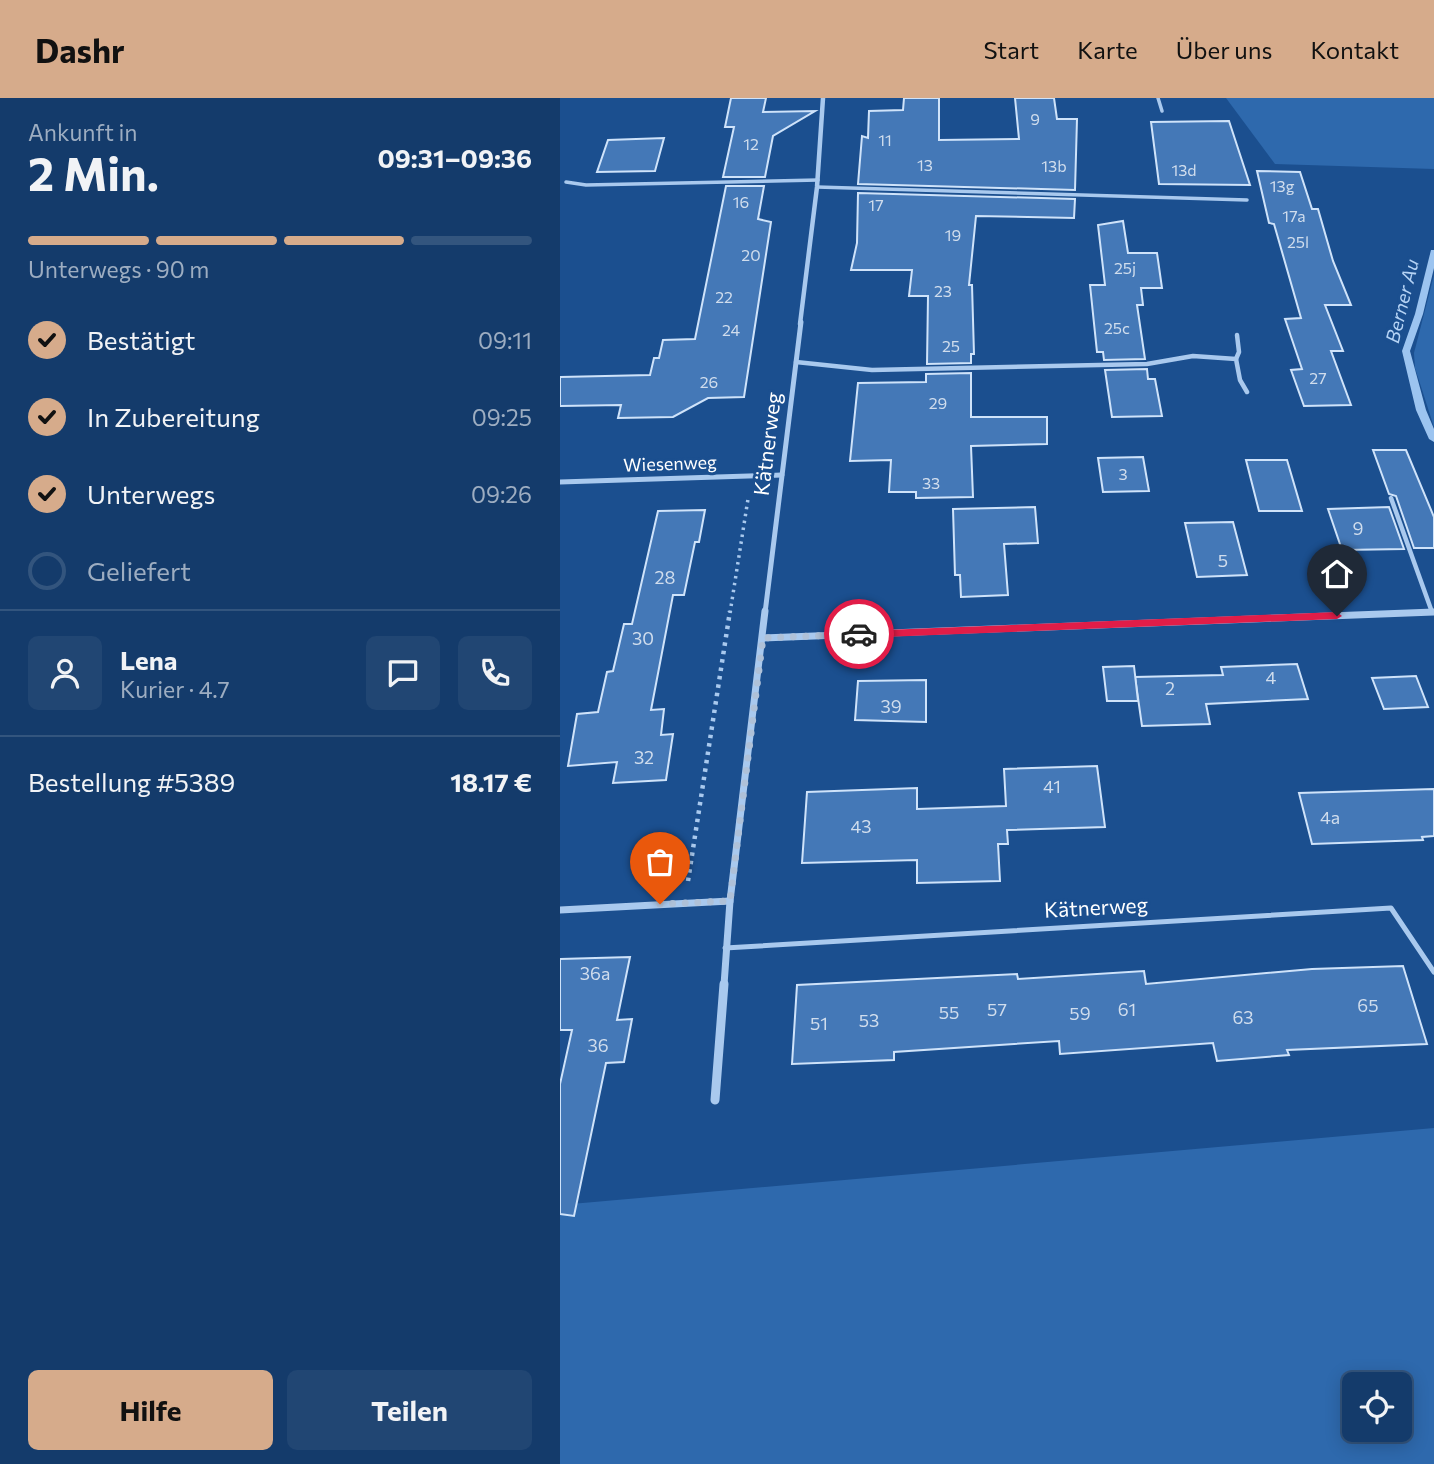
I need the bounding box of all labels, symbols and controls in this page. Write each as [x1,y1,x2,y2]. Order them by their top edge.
text: Dashr [35,29,125,70]
text: Start [984,35,1039,64]
text: Karte [1077,35,1138,64]
text: Über uns [1176,35,1272,64]
text: Kontakt [1310,35,1399,64]
house number: 9 [1030,109,1040,128]
text: Ankunft in [28,118,138,146]
house number: 11 [878,130,892,149]
house number: 12 [743,134,759,153]
text: 09:31–09:36 [378,142,532,173]
text: 2 Min. [28,144,159,200]
house number: 13 [917,155,933,174]
house number: 13b [1041,156,1067,175]
house number: 13d [1171,160,1197,179]
house number: 13g [1270,176,1295,195]
house number: 16 [733,192,749,211]
house number: 17 [868,195,884,214]
house number: 17a [1282,206,1306,225]
house number: 19 [945,225,961,244]
house number: 25l [1287,232,1309,251]
house number: 20 [741,245,761,264]
text: Unterwegs · 90 m [28,255,209,283]
water label: Berner Au [1380,256,1423,345]
house number: 25j [1114,258,1136,277]
house number: 23 [934,281,952,300]
house number: 22 [715,287,733,306]
house number: 25c [1104,318,1130,337]
house number: 24 [722,320,740,339]
icon: check [28,321,66,359]
text: Bestätigt [87,324,196,355]
text: 09:11 [478,326,532,354]
house number: 25 [942,336,960,355]
house number: 27 [1309,368,1327,387]
house number: 26 [700,372,718,391]
street label: Kätnerweg [748,391,785,497]
house number: 29 [929,393,947,412]
icon: check [28,398,66,436]
text: In Zubereitung [87,401,260,432]
text: 09:25 [472,403,532,431]
street label: Wiesenweg [623,450,717,476]
house number: 3 [1118,464,1128,483]
house number: 33 [922,473,940,492]
icon: check [28,475,66,513]
text: Unterwegs [87,478,215,509]
text: 09:26 [471,480,532,508]
house number: 9 [1353,517,1363,539]
pin [1307,544,1367,616]
house number: 5 [1218,549,1228,571]
text: Geliefert [87,555,191,586]
icon: home [1318,555,1356,593]
house number: 28 [655,566,676,588]
courier [824,599,894,669]
icon: car [840,615,878,653]
house number: 30 [632,627,654,649]
button: person [28,636,102,710]
button: chat [366,636,440,710]
button: phone [458,636,532,710]
text: Lena [120,644,178,675]
house number: 4 [1266,666,1277,688]
text: Kurier · 4.7 [120,675,230,703]
house number: 2 [1165,677,1175,699]
house number: 39 [880,695,902,717]
house number: 32 [634,746,654,768]
text: Bestellung #5389 [28,766,235,797]
text: 18.17 € [450,766,532,797]
house number: 41 [1043,775,1061,797]
house number: 4a [1320,806,1340,828]
house number: 43 [850,815,872,837]
pin [630,832,690,904]
icon: bag [641,843,679,881]
street label: Kätnerweg [1043,891,1149,922]
house number: 36a [580,962,610,984]
house number: 65 [1357,994,1379,1016]
house number: 57 [987,998,1007,1020]
house number: 61 [1118,998,1136,1020]
house number: 55 [939,1001,959,1023]
house number: 59 [1069,1002,1091,1024]
house number: 63 [1232,1006,1254,1028]
house number: 53 [859,1009,879,1031]
house number: 51 [810,1012,828,1034]
house number: 36 [587,1034,609,1056]
button: Hilfe [28,1370,273,1450]
button: Teilen [287,1370,532,1450]
map controls [1342,1372,1412,1442]
button: locate [1342,1372,1412,1442]

